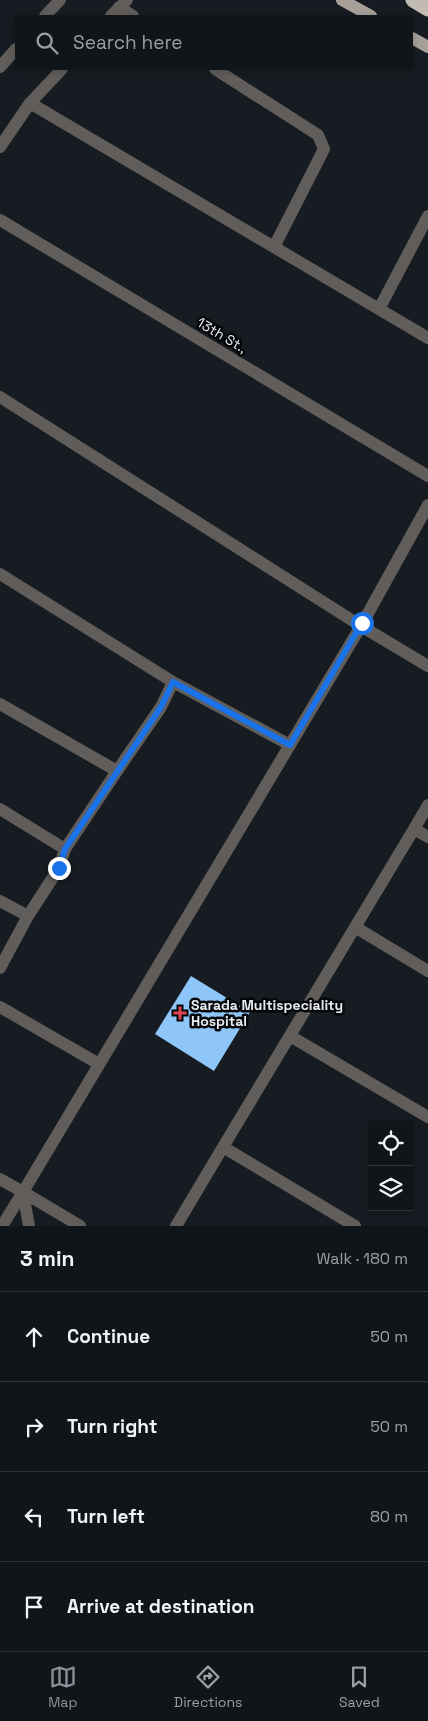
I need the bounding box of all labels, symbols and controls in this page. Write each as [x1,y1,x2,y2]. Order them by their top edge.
search box [15,15,413,70]
icon: search [33,29,61,57]
text: Search here [73,30,183,55]
street label: 13th St., [194,313,250,357]
route start [351,612,374,635]
route end [48,857,71,880]
place label: Sarada Multispeciality Hospital [191,996,343,1030]
marker: Sarada Multispeciality Hospital [173,1006,187,1020]
map controls [368,1121,413,1211]
button: locate [368,1121,413,1166]
button: layers [368,1166,413,1211]
text: 3 min [20,1245,75,1272]
text: Walk · 180 m [316,1248,408,1269]
icon: ahead [20,1323,48,1351]
text: Continue [67,1324,150,1349]
text: 50 m [370,1326,408,1347]
icon: right [20,1413,48,1441]
text: Turn right [67,1414,157,1439]
text: 50 m [370,1416,408,1437]
icon: left [20,1503,48,1531]
text: Turn left [67,1504,145,1529]
text: 80 m [370,1506,408,1527]
icon: arrive [20,1593,48,1621]
text: Arrive at destination [67,1594,255,1619]
tab: Map [48,1663,77,1711]
tab: Directions [174,1663,242,1711]
tab: Saved [339,1663,380,1711]

